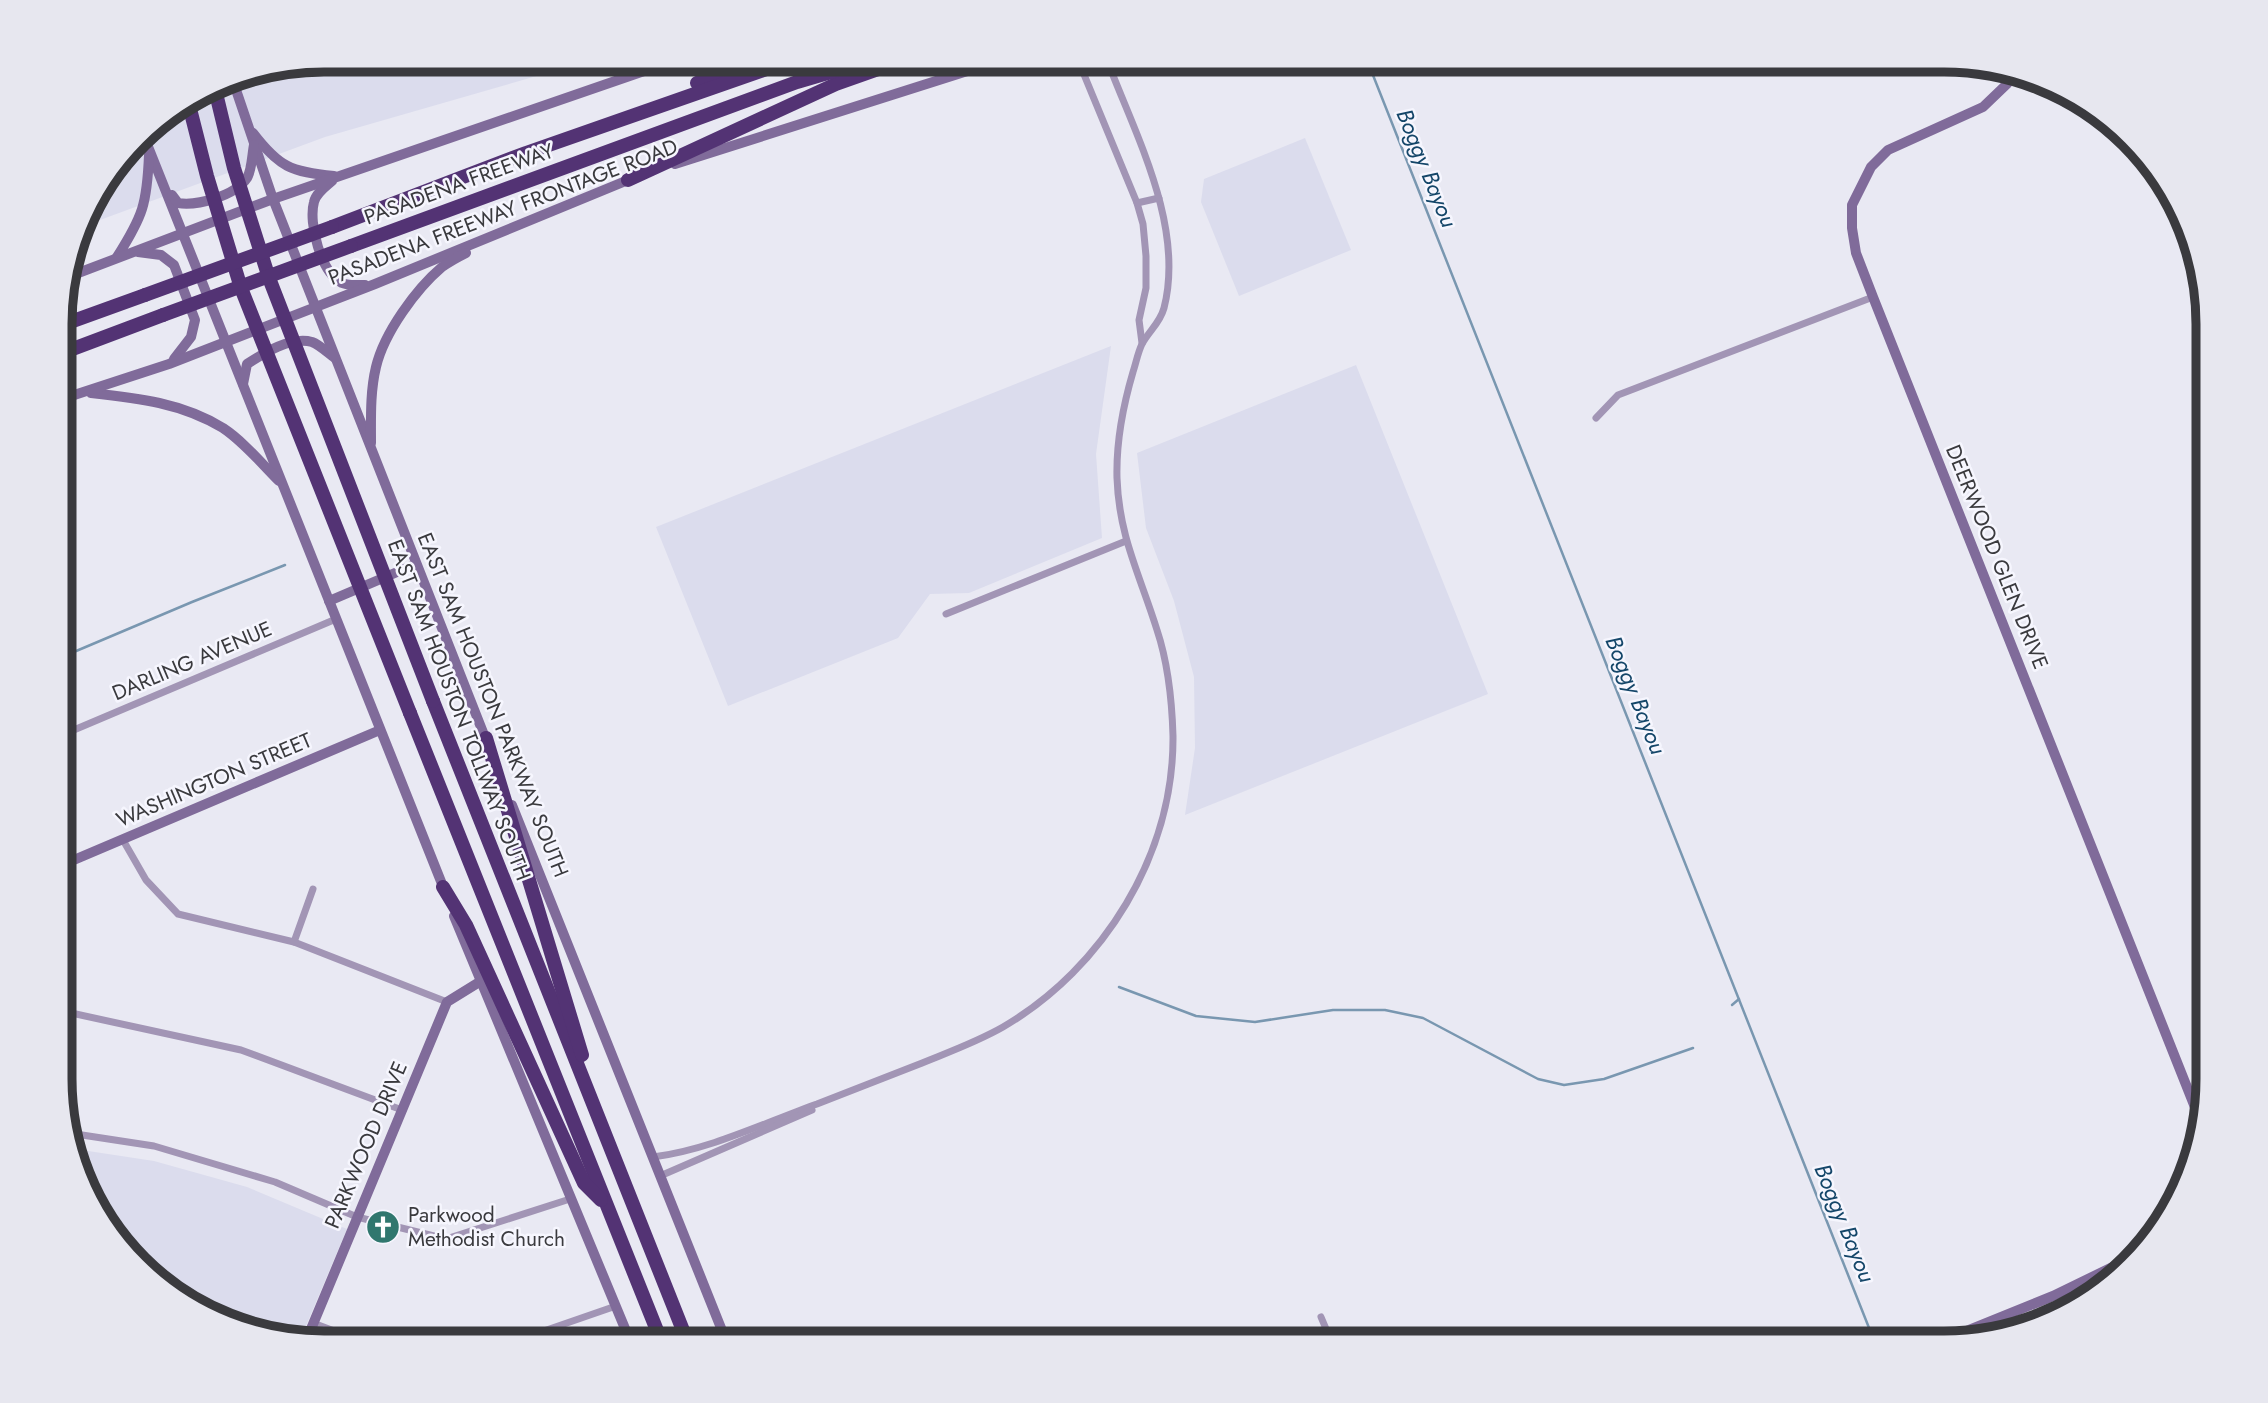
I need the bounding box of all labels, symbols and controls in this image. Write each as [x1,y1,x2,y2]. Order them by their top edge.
water label: Boggy Bayou [1388,104,1466,233]
street label: PASADENA FREEWAY FRONTAGE ROAD [324,131,682,293]
street label: PASADENA FREEWAY [360,136,558,232]
street label: DEERWOOD GLEN DRIVE [1938,440,2056,674]
street label: EAST SAM HOUSTON PARKWAY SOUTH [410,528,576,882]
street label: EAST SAM HOUSTON TOLLWAY SOUTH [380,535,538,885]
street label: DARLING AVENUE [108,614,276,708]
water label: Boggy Bayou [1597,631,1675,760]
street label: WASHINGTON STREET [112,725,317,835]
street label: PARKWOOD DRIVE [317,1057,415,1233]
water label: Boggy Bayou [1806,1159,1884,1288]
place label: Parkwood Methodist Church [408,1200,565,1254]
church icon: Parkwood Methodist Church [364,1208,402,1246]

